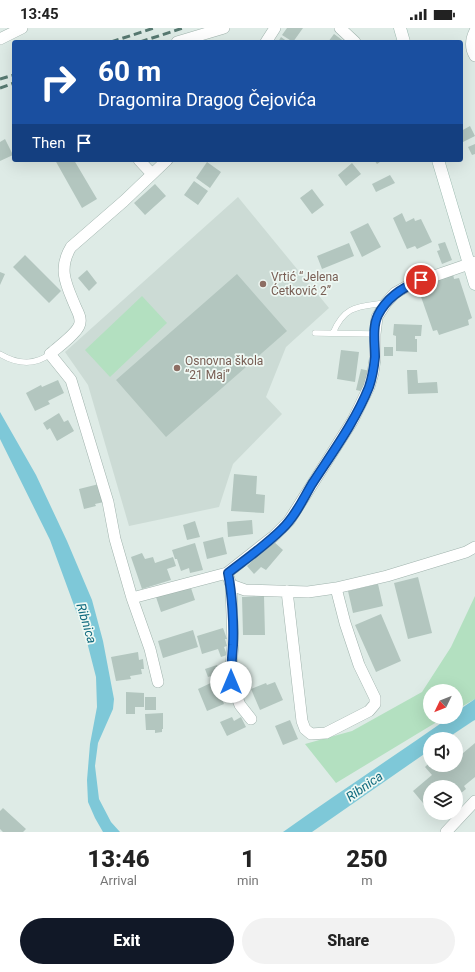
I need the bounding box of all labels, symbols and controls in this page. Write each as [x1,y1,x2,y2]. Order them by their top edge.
text: 13:45 [20,5,59,23]
text: 60 m [98,55,161,88]
icon: right [32,56,84,108]
text: Dragomira Dragog Čejovića [98,89,316,110]
icon: arrive [73,132,95,154]
text: Then [32,134,65,152]
pin [404,263,438,297]
icon: arrive [410,269,432,291]
place label: Vrtić “Jelena Ćetković 2” [271,270,339,298]
marker: Vrtić “Jelena Ćetković 2” [258,279,268,289]
place label: Osnovna škola “21 Maj” [185,354,263,382]
marker: Osnovna škola “21 Maj” [172,363,182,373]
water label: Ribnica [73,601,100,645]
position arrow [210,661,252,703]
north arrow [423,684,463,724]
map controls [423,684,463,820]
button: sound [423,732,463,772]
water label: Ribnica [343,768,386,804]
button: layers [423,780,463,820]
text: 13:46 [87,845,150,873]
text: 1 [241,845,255,873]
text: 250 [346,845,388,873]
text: Arrival [100,873,137,888]
text: min [237,873,259,888]
text: m [361,873,373,888]
button: Exit [20,918,234,964]
button: Share [242,918,455,964]

